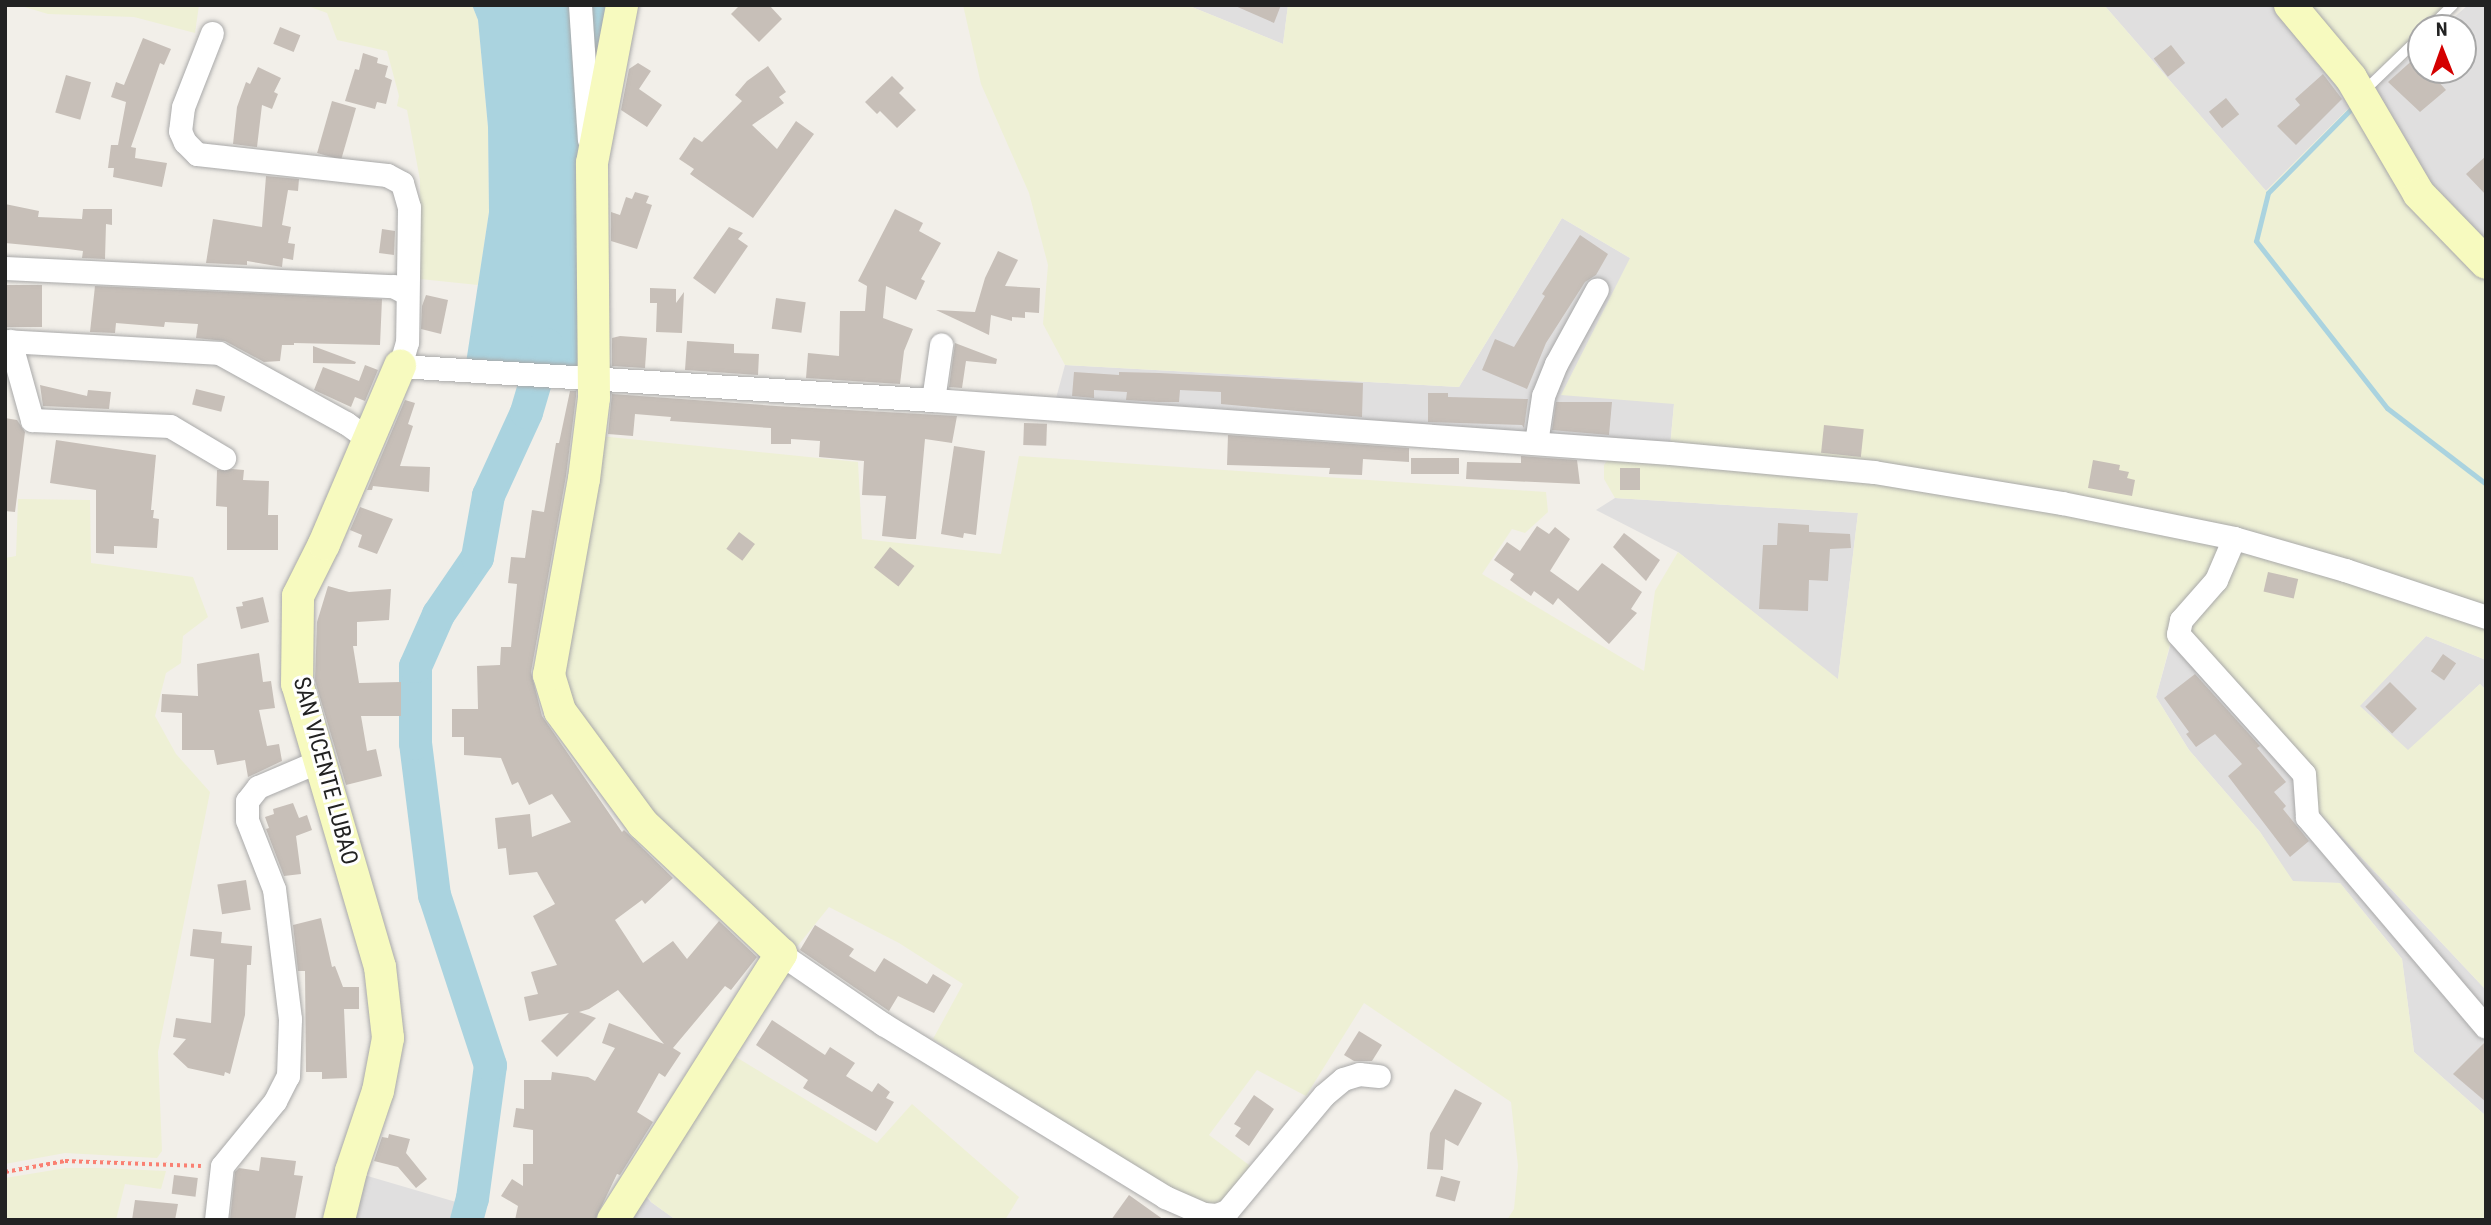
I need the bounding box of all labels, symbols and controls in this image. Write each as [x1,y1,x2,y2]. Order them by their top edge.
north arrow [2407,14,2477,84]
text: N [2436,18,2448,41]
street label: SAN VICENTE LUBAO [287,674,363,868]

